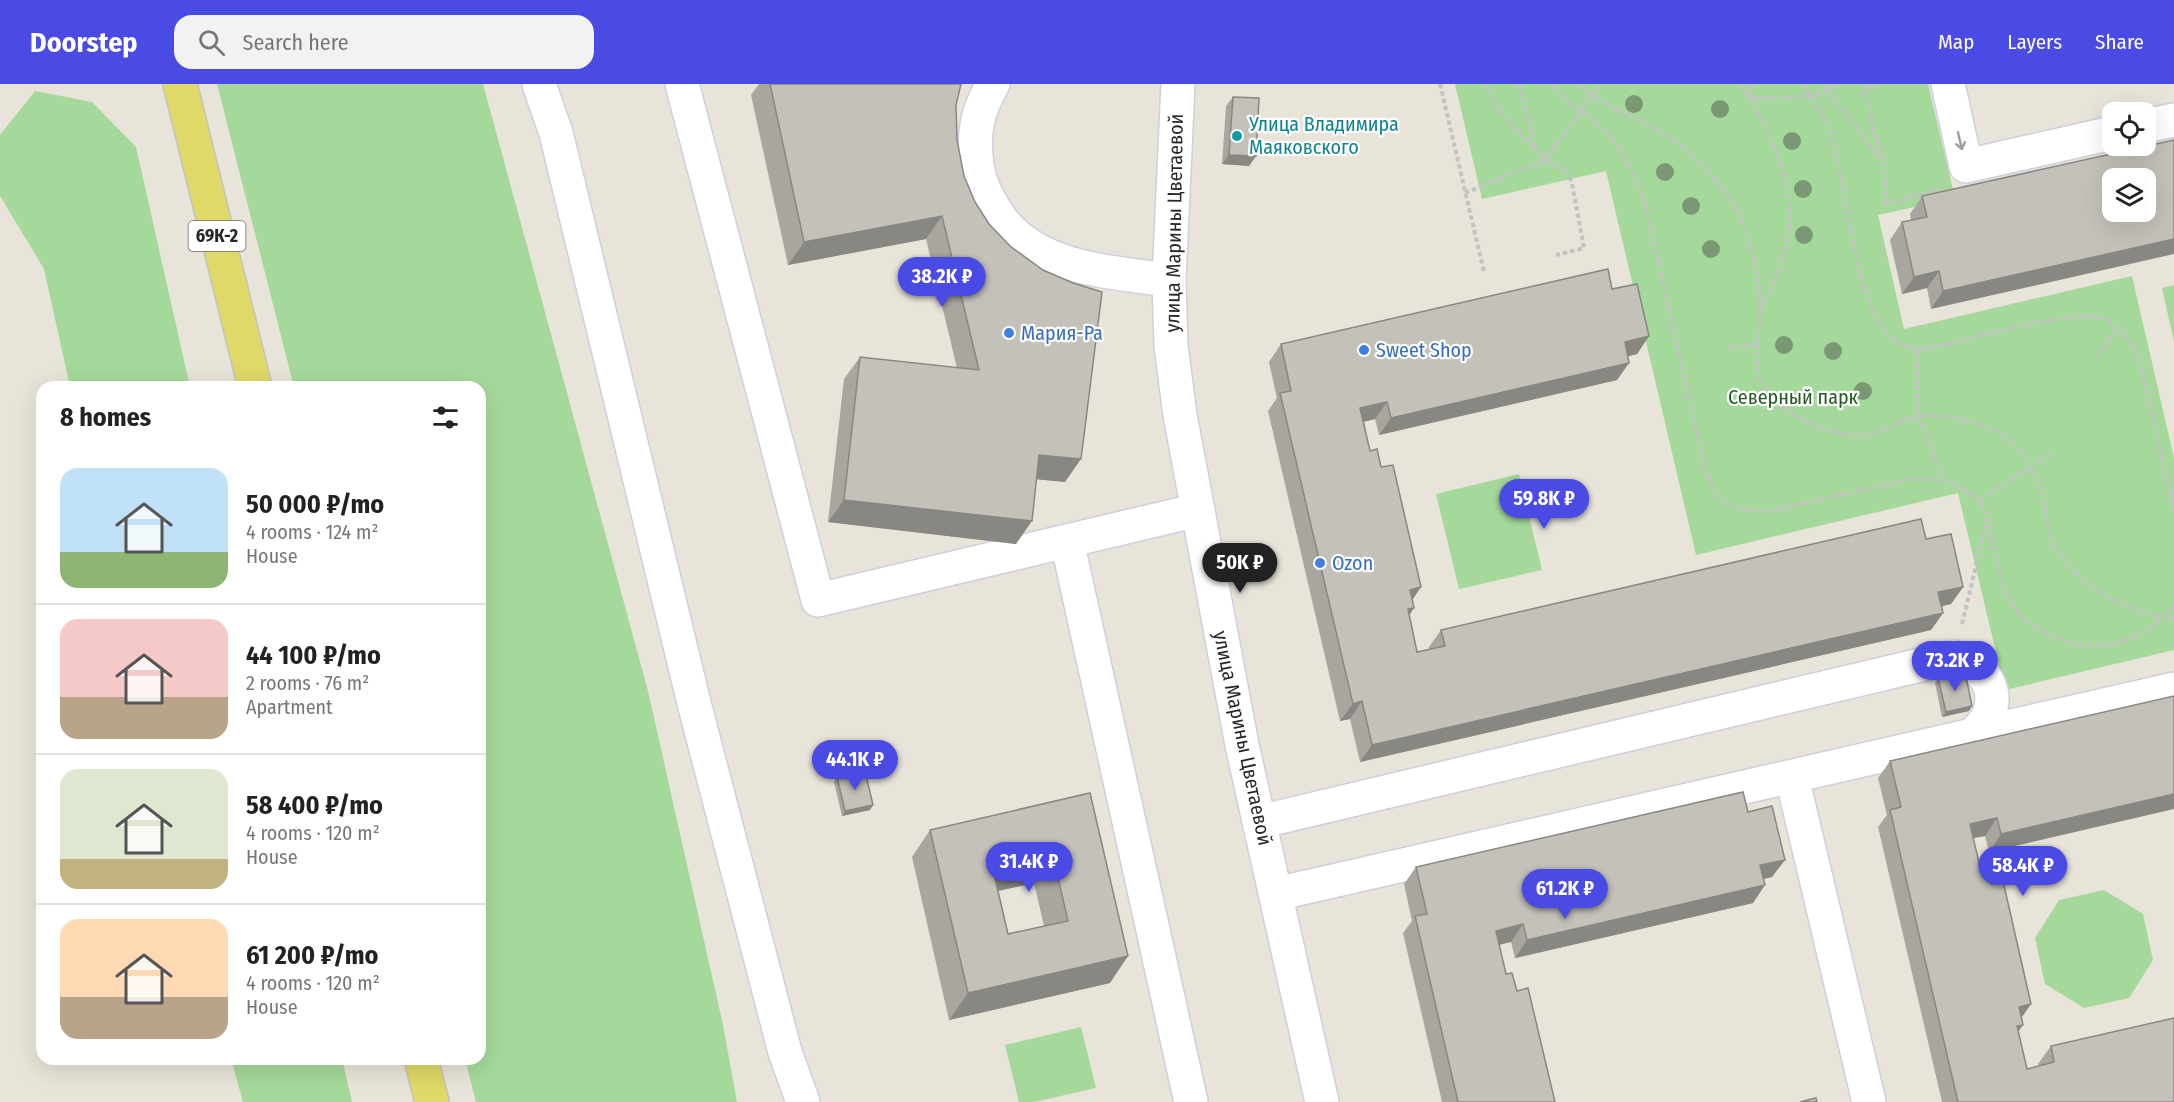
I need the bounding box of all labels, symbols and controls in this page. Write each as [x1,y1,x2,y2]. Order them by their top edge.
search box [174,15,594,69]
text: Doorstep [30,26,138,59]
icon: search [195,26,228,59]
text: Search here [243,29,349,56]
text: Map [1938,29,1974,55]
text: Layers [2007,29,2062,55]
text: Share [2095,29,2144,55]
map controls [2102,102,2156,222]
button: locate [2102,102,2156,156]
place label: Улица Владимира Маяковского [1248,112,1399,159]
street label: улица Марины Цветаевой [1160,113,1188,333]
marker: Улица Владимира Маяковского [1230,129,1244,143]
one-way arrow [1955,131,1967,150]
button: layers [2102,168,2156,222]
road number: 69К-2 [188,221,246,251]
pin: 38.2K ₽ [887,257,997,308]
text: 38.2K ₽ [912,264,972,288]
place label: Мария-Ра [1021,321,1103,345]
marker: Мария-Ра [1002,326,1016,340]
place label: Sweet Shop [1376,338,1472,362]
marker: Sweet Shop [1357,343,1371,357]
park label: Северный парк [1728,385,1859,409]
icon: filters [429,401,462,434]
text: 8 homes [60,402,151,433]
pin: 59.8K ₽ [1489,479,1599,530]
text: 59.8K ₽ [1513,486,1575,510]
text: 50 000 ₽/mo [246,489,384,520]
icon: home [108,492,180,564]
text: 4 rooms · 124 m² [246,520,379,544]
pin: 50K ₽ [1198,543,1282,594]
text: House [246,544,298,568]
text: 50K ₽ [1216,550,1264,574]
place label: Ozon [1332,551,1373,575]
marker: Ozon [1313,556,1327,570]
street label: улица Марины Цветаевой [1209,629,1277,847]
text: 44 100 ₽/mo [246,640,381,671]
pin: 73.2K ₽ [1900,641,2010,692]
icon: home [108,643,180,715]
text: 73.2K ₽ [1926,648,1984,672]
text: 2 rooms · 76 m² [246,671,369,695]
text: Apartment [246,695,333,719]
pin: 44.1K ₽ [800,740,910,791]
text: 44.1K ₽ [826,747,884,771]
text: 58 400 ₽/mo [246,790,383,821]
icon: home [108,793,180,865]
text: 4 rooms · 120 m² [246,821,380,845]
pin: 31.4K ₽ [974,842,1084,893]
text: House [246,845,298,869]
pin: 58.4K ₽ [1968,846,2078,897]
text: 31.4K ₽ [1000,849,1058,873]
text: 58.4K ₽ [1992,853,2054,877]
pin: 61.2K ₽ [1510,869,1620,920]
text: 61.2K ₽ [1536,876,1594,900]
text: 61 200 ₽/mo [246,940,378,971]
icon: home [108,943,180,1015]
text: 4 rooms · 120 m² [246,971,380,995]
text: House [246,995,298,1019]

